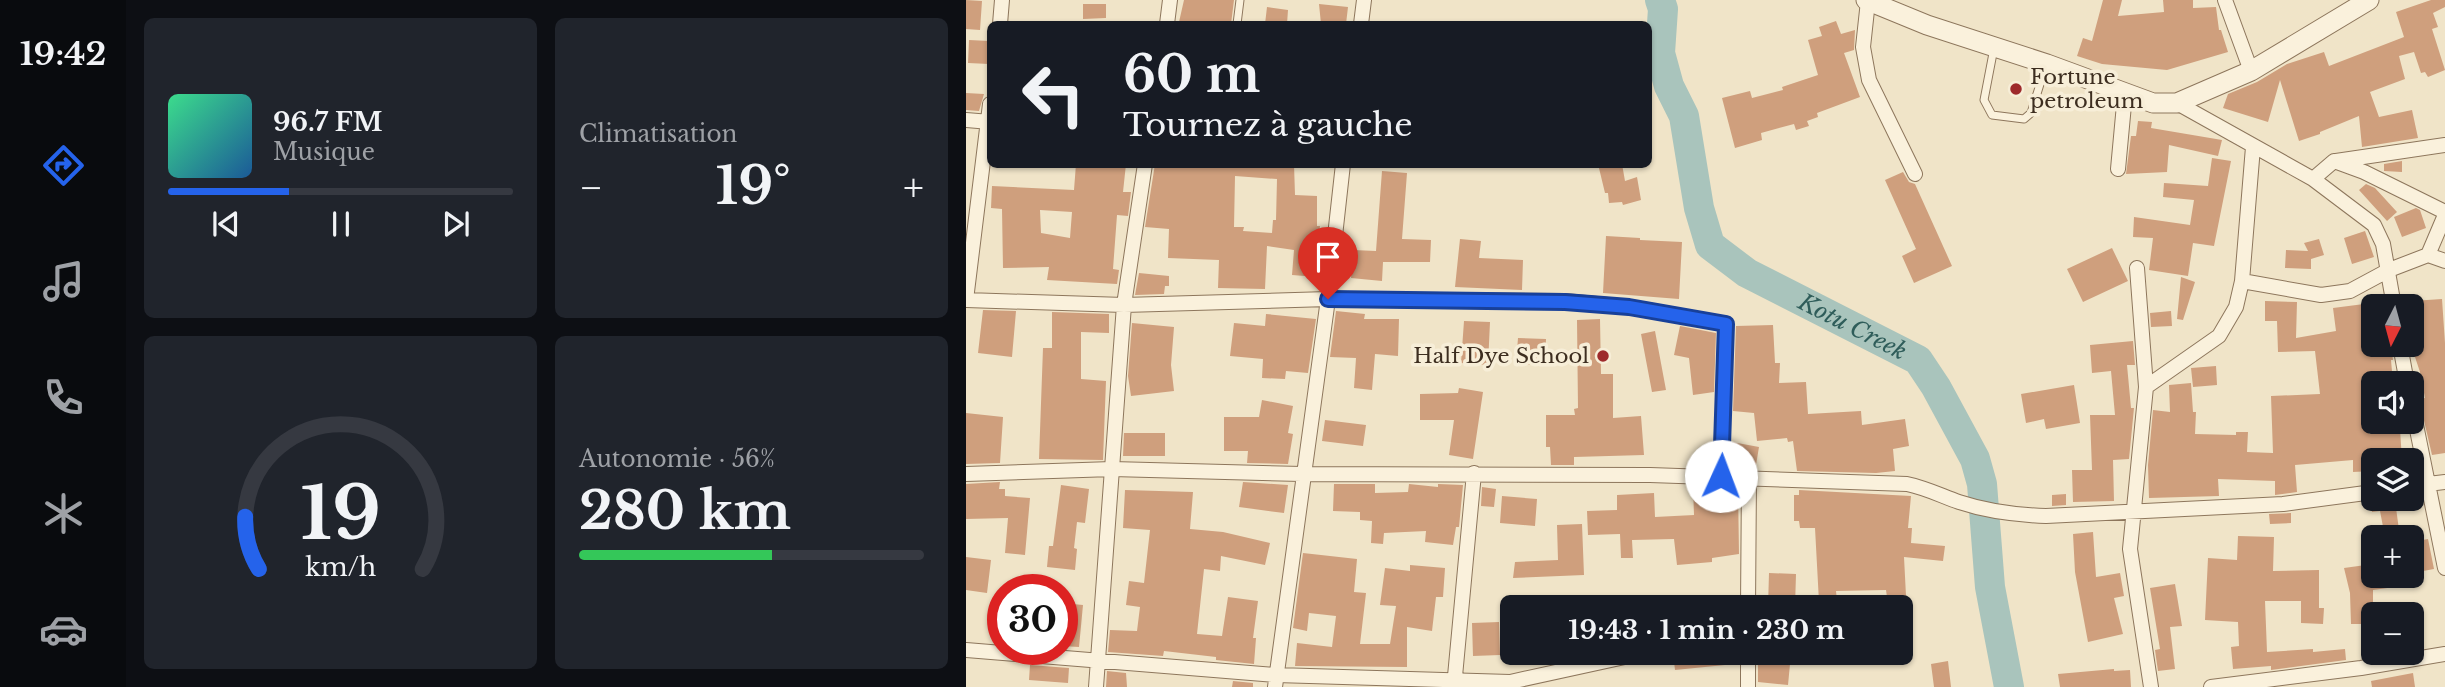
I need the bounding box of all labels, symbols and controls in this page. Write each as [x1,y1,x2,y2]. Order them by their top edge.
text: 19:42 [20,34,106,74]
text: 60 m [1123,44,1260,105]
icon: left [1008,49,1099,140]
place label: Fortune petroleum [2030,64,2144,114]
marker: Fortune petroleum [2008,81,2024,97]
text: Tournez à gauche [1123,105,1413,145]
text: 96.7 FM [273,106,383,138]
text: Climatisation [579,120,737,148]
text: Musique [273,138,375,166]
icon: directions [39,141,88,190]
text: 19° [716,154,791,218]
text: − [579,164,603,211]
text: + [903,164,924,211]
icon: previous [207,205,245,243]
icon: pause [322,205,360,243]
icon: next [437,205,475,243]
pin [1298,227,1358,299]
icon: arrive [1309,238,1347,276]
icon: music [39,257,88,306]
water label: Kotu Creek [1793,287,1911,366]
north arrow [2361,294,2424,357]
map controls [2361,294,2424,665]
place label: Half Dye School [1413,343,1589,369]
marker: Half Dye School [1595,348,1611,364]
button: sound [2361,371,2424,434]
icon: phone [39,373,88,422]
position arrow [1684,439,1758,513]
text: Autonomie · 56% [579,445,775,473]
button: layers [2361,448,2424,511]
text: 19 [300,468,381,559]
text: 280 km [579,479,791,543]
icon: climate [39,489,88,538]
button: + [2361,525,2424,588]
text: km/h [305,551,376,582]
speed limit sign: 30 [987,574,1078,665]
button: − [2361,602,2424,665]
icon: car [39,605,88,654]
text: 19:43 · 1 min · 230 m [1568,614,1845,646]

